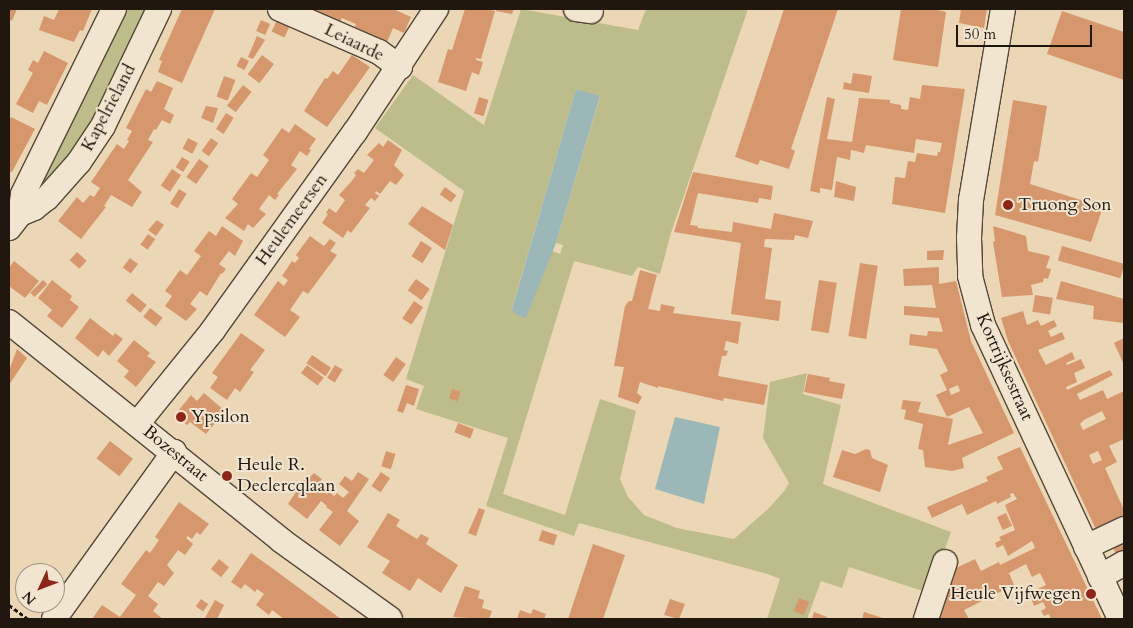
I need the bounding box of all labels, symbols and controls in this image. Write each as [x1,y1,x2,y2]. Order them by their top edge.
scale bar [958,15,1094,47]
street label: Leiaarde [321,19,387,67]
text: 50 m [964,24,996,44]
street label: Kapelrieland [77,61,141,155]
street label: Heulemeersen [251,170,333,270]
place label: Truong Son [1018,194,1112,216]
marker: Truong Son [1002,199,1014,211]
street label: Kortrijksestraat [971,310,1037,424]
place label: Ypsilon [191,406,250,428]
marker: Ypsilon [175,411,187,423]
street label: Bozestraat [138,421,212,487]
place label: Heule R. Declercqlaan [237,455,336,498]
marker: Heule R. Declercqlaan [221,470,233,482]
north arrow [15,563,65,613]
place label: Heule Vijfwegen [950,583,1081,605]
text: N [18,587,40,609]
marker: Heule Vijfwegen [1085,588,1097,600]

